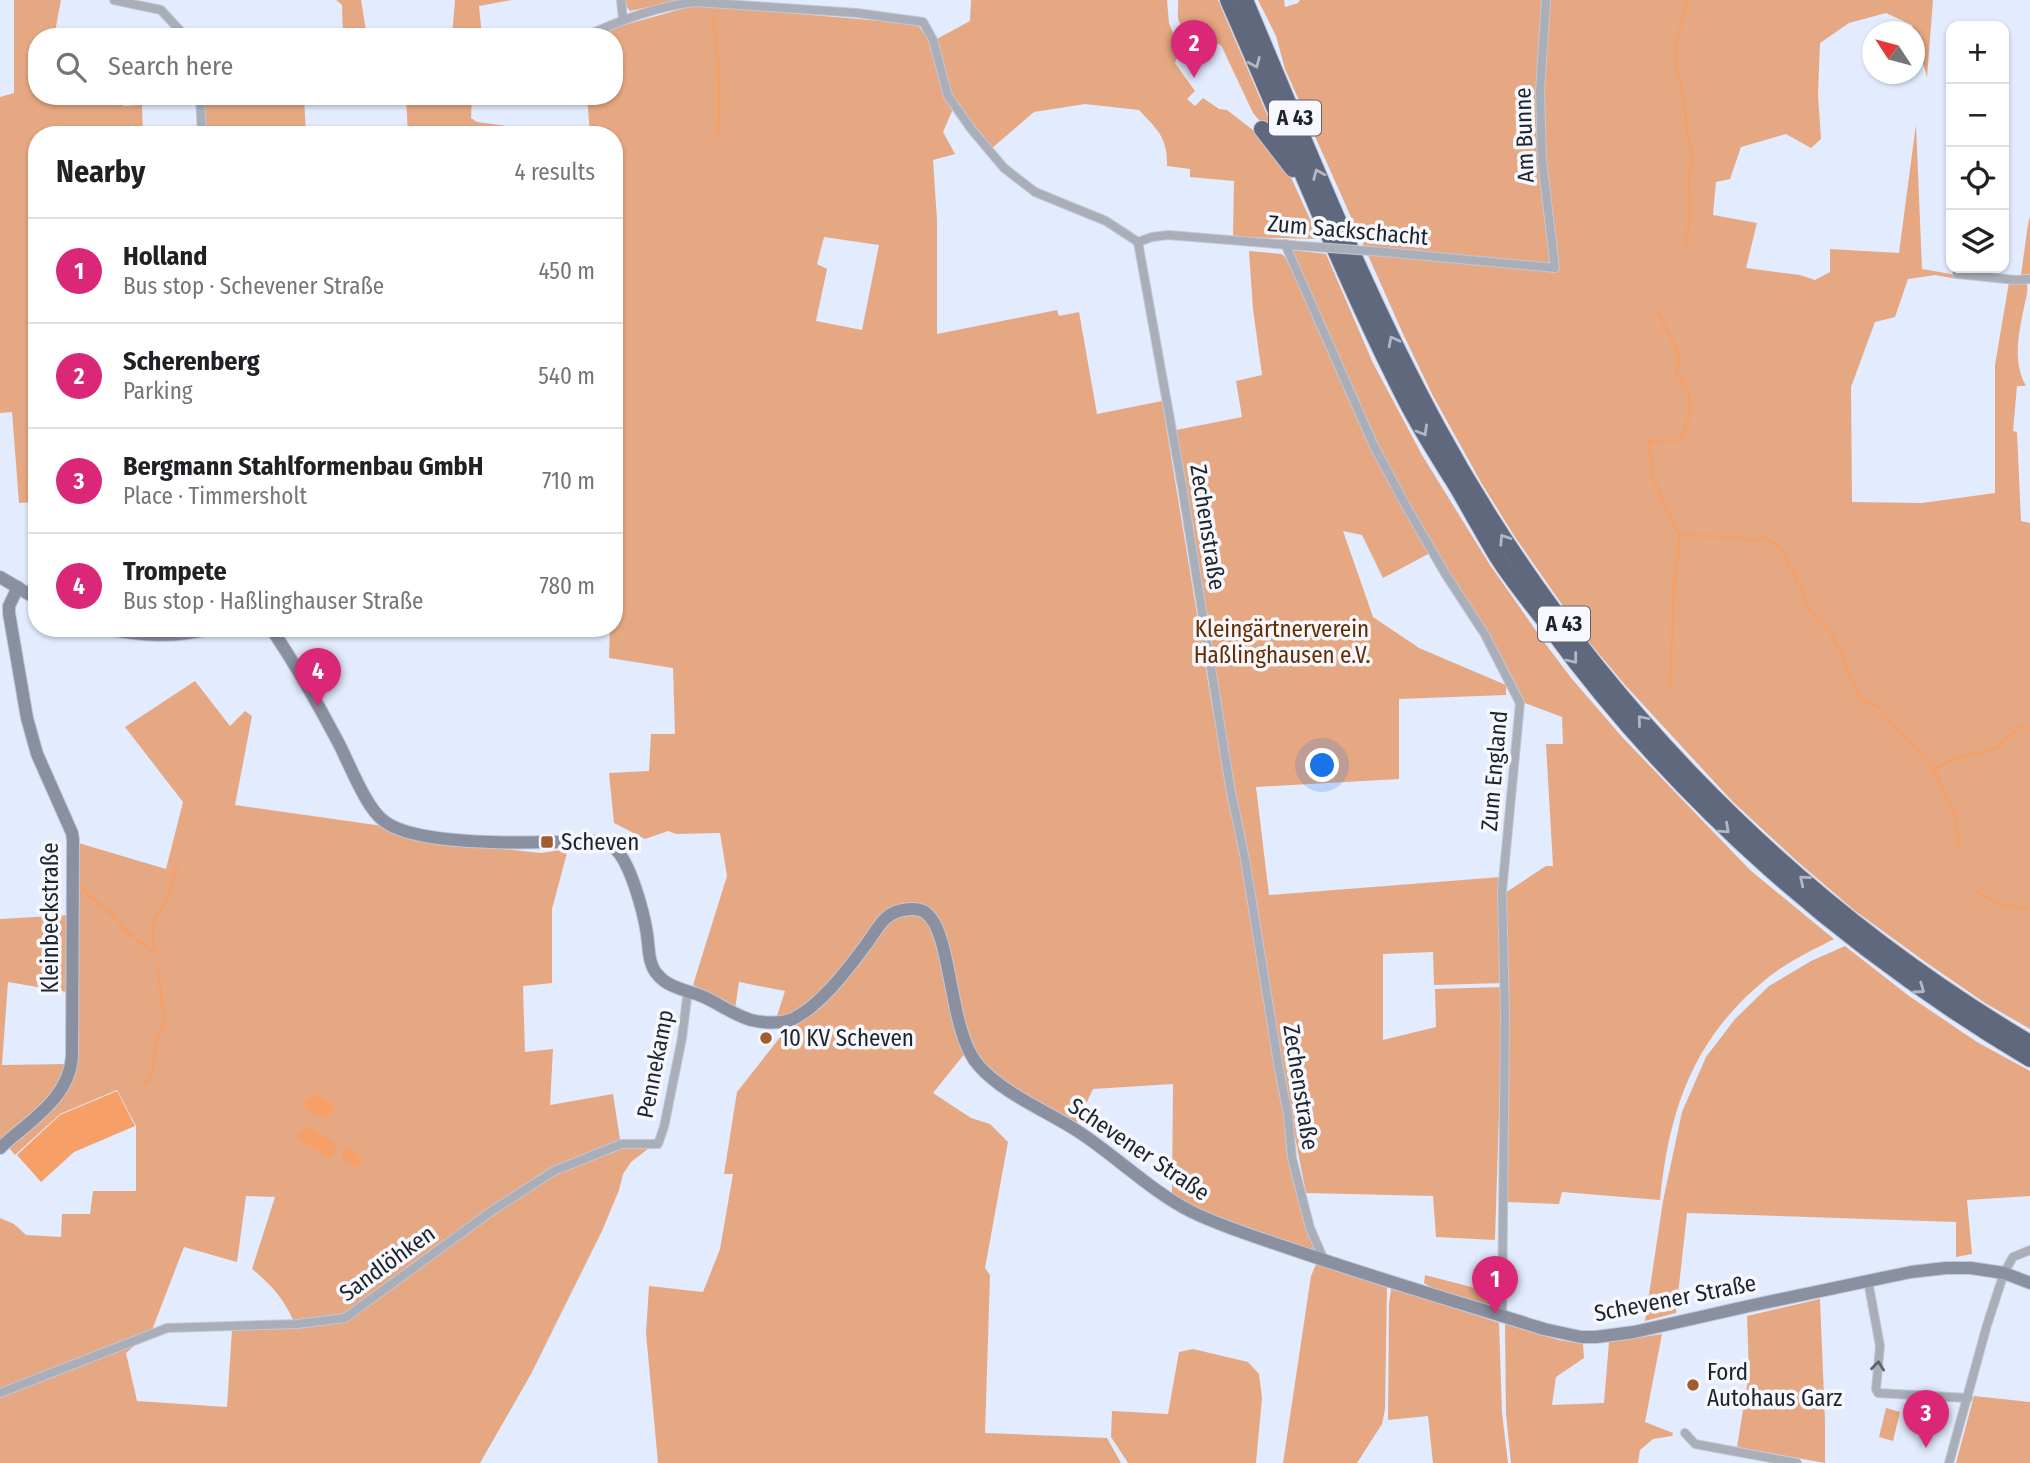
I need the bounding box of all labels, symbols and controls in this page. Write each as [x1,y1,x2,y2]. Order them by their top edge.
pin: 2 [1171,20,1217,78]
north arrow [1862,21,1925,84]
map controls [1946,21,2009,273]
button: + [1946,21,2009,84]
search box [28,28,623,105]
icon: search [52,48,90,86]
text: Search here [108,51,233,82]
one-way arrow [1247,55,1261,68]
button: − [1946,84,2009,147]
street label: Am Bunne [1508,87,1540,183]
road number: A 43 [1269,100,1321,136]
button: locate [1946,147,2009,210]
text: Nearby [56,154,145,190]
text: 4 results [514,158,595,186]
one-way arrow [1312,168,1326,181]
street label: Zum Sackschacht [1266,209,1430,251]
button: layers [1946,210,2009,273]
text: Holland [123,241,207,272]
text: 1 [74,257,84,285]
text: 450 m [538,257,595,285]
text: Bus stop · Schevener Straße [123,272,384,300]
one-way arrow [1388,336,1402,348]
text: Scherenberg [123,346,260,377]
text: 2 [74,362,84,390]
text: 540 m [538,362,595,390]
text: Parking [123,377,193,405]
one-way arrow [1415,424,1428,437]
text: Bergmann Stahlformenbau GmbH [123,451,483,482]
street label: Zechenstraße [1184,462,1232,592]
text: 3 [74,467,84,495]
text: 710 m [542,467,595,495]
text: Place · Timmersholt [123,482,307,510]
one-way arrow [1500,534,1513,547]
text: Trompete [123,556,227,587]
text: 4 [73,572,85,600]
text: 780 m [540,572,595,600]
text: Bus stop · Haßlinghauser Straße [123,587,423,615]
road number: A 43 [1538,606,1590,642]
park label: Kleingärtnerverein Haßlinghausen e.V. [1194,615,1370,669]
pin: 4 [295,648,341,706]
one-way arrow [1565,652,1578,664]
street label: Zum England [1475,710,1513,832]
one-way arrow [1638,716,1650,729]
your location [1305,748,1339,782]
one-way arrow [1717,820,1730,833]
place label: Scheven [561,828,639,856]
marker: Scheven [539,834,555,850]
street label: Kleinbeckstraße [36,842,64,994]
one-way arrow [1799,876,1812,888]
one-way arrow [1912,981,1925,993]
street label: Pennekamp [631,1007,679,1121]
street label: Zechenstraße [1277,1022,1325,1152]
place label: 10 KV Scheven [780,1024,914,1052]
marker: 10 KV Scheven [758,1030,774,1046]
street label: Schevener Straße [1063,1091,1215,1207]
street label: Sandlöhken [334,1219,440,1307]
pin: 1 [1472,1256,1518,1314]
street label: Schevener Straße [1592,1269,1758,1327]
place label: Ford Autohaus Garz [1707,1358,1842,1412]
one-way arrow [1870,1360,1885,1371]
marker: Ford Autohaus Garz [1685,1377,1701,1393]
pin: 3 [1903,1390,1949,1448]

